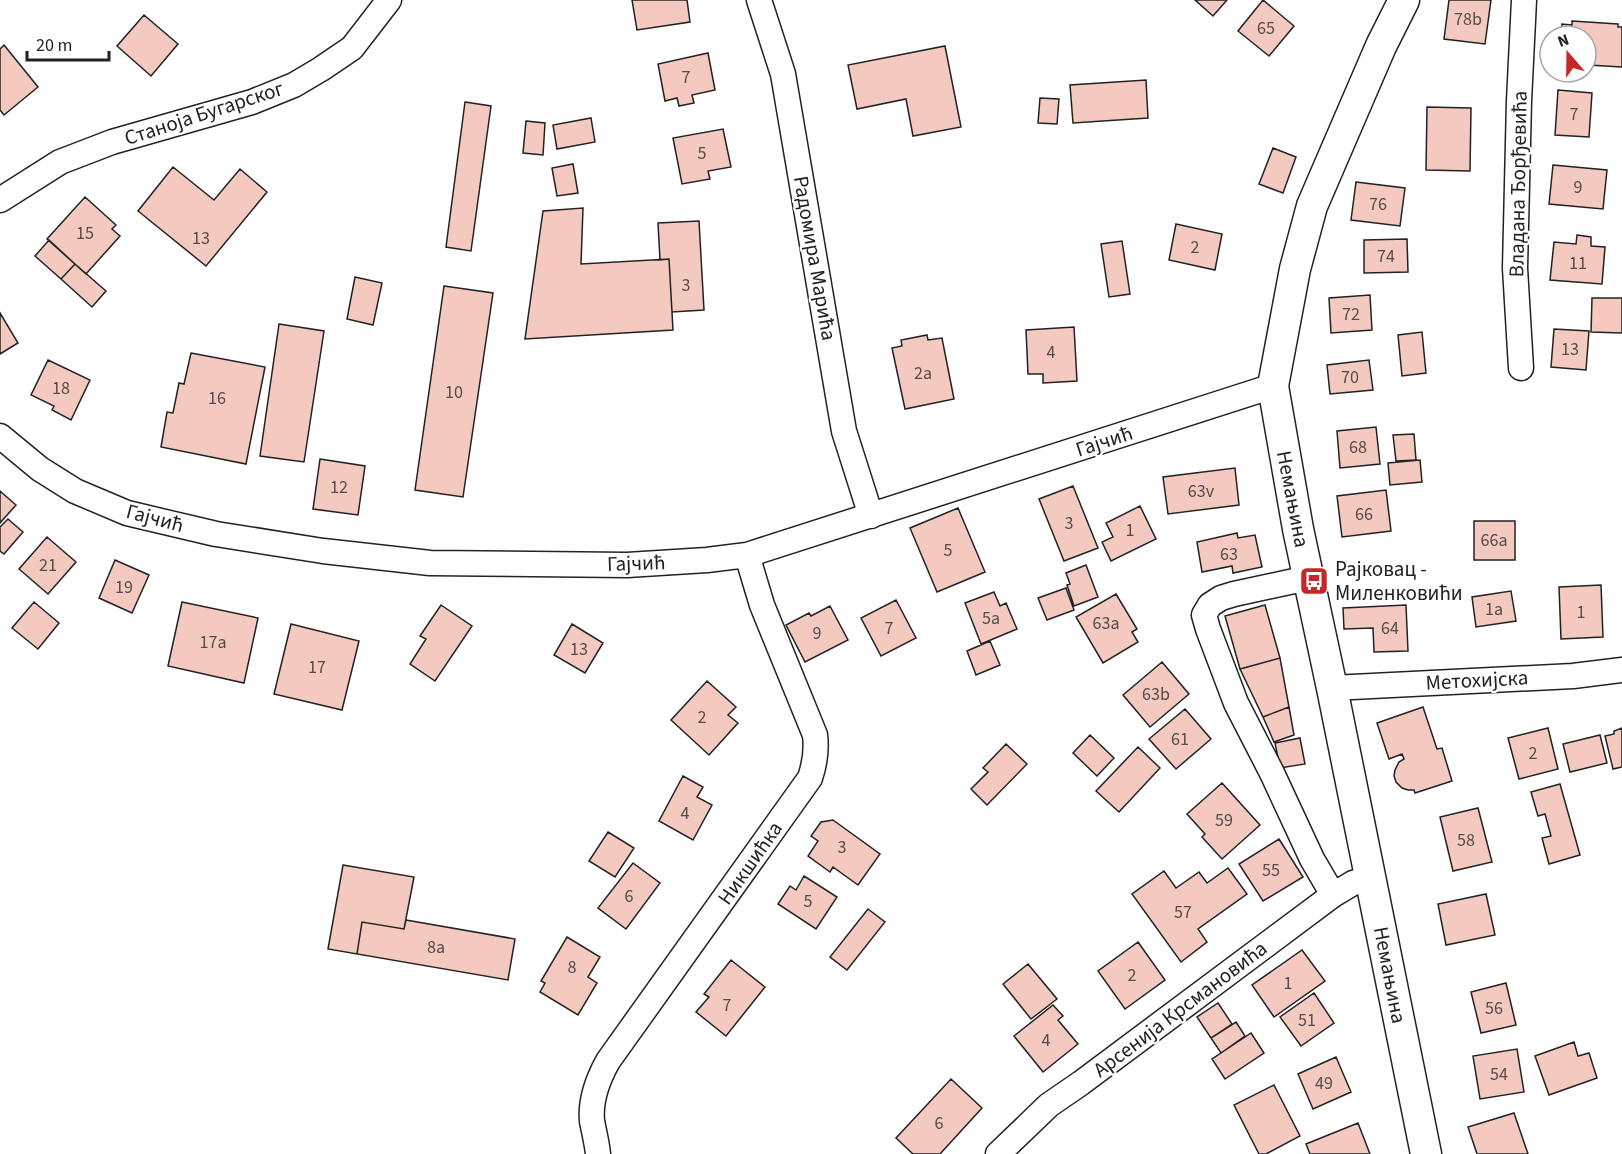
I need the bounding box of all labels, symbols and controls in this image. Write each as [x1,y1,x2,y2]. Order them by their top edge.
house number: 78b [1454,7,1482,32]
house number: 65 [1257,16,1275,41]
scale bar [27,24,110,62]
north arrow [1538,24,1598,84]
text: N [1554,29,1572,53]
text: 20 m [36,33,72,58]
house number: 7 [682,65,691,90]
street label: Станоја Бугарског [120,73,288,153]
street label: Владана Ђорђевића [1501,90,1535,278]
house number: 7 [1570,102,1579,127]
house number: 5 [698,141,707,166]
street label: Радомира Марића [786,173,844,343]
house number: 9 [1574,175,1583,200]
house number: 76 [1369,192,1387,217]
house number: 15 [76,221,94,246]
house number: 13 [192,226,210,251]
house number: 2 [1191,235,1200,260]
house number: 74 [1377,244,1395,269]
house number: 11 [1569,251,1587,276]
house number: 3 [682,273,691,298]
house number: 72 [1342,302,1360,327]
house number: 13 [1561,337,1579,362]
house number: 4 [1047,340,1056,365]
house number: 2a [914,361,932,386]
house number: 70 [1341,365,1359,390]
house number: 18 [52,376,70,401]
house number: 10 [445,380,463,405]
house number: 16 [208,386,226,411]
street label: Гајчић [1072,418,1136,464]
house number: 68 [1349,435,1367,460]
street label: Немањина [1269,448,1317,550]
house number: 12 [330,475,348,500]
house number: 63v [1188,479,1215,504]
street label: Гајчић [123,496,187,540]
house number: 66 [1355,502,1373,527]
house number: 3 [1065,511,1074,536]
house number: 1 [1126,518,1134,543]
house number: 66a [1481,528,1507,553]
house number: 5 [944,538,953,563]
house number: 63 [1220,542,1238,567]
street label: Гајчић [606,547,666,579]
house number: 21 [39,553,57,578]
place label: Рајковац - Миленковићи [1335,554,1463,608]
bus stop icon: Рајковац - Миленковићи [1298,565,1330,597]
house number: 19 [115,575,133,600]
house number: 1a [1485,597,1503,622]
house number: 1 [1577,600,1585,625]
house number: 5a [982,606,1000,631]
house number: 63a [1093,611,1119,636]
house number: 7 [885,616,894,641]
house number: 64 [1381,616,1399,641]
house number: 9 [813,621,822,646]
house number: 17a [200,630,226,655]
house number: 13 [570,637,588,662]
house number: 17 [308,655,326,680]
street label: Метохијска [1425,662,1529,698]
house number: 63b [1142,682,1170,707]
house number: 2 [698,705,707,730]
house number: 61 [1171,727,1189,752]
house number: 2 [1529,741,1538,766]
house number: 4 [681,801,690,826]
house number: 59 [1215,808,1233,833]
street label: Никшићка [710,815,790,911]
house number: 58 [1457,828,1475,853]
house number: 3 [838,835,847,860]
house number: 55 [1262,858,1280,883]
house number: 6 [625,884,634,909]
house number: 5 [804,889,813,914]
house number: 57 [1174,900,1192,925]
street label: Немањина [1366,924,1414,1026]
street label: Арсенија Крсмановића [1087,933,1273,1085]
house number: 8a [427,935,445,960]
house number: 8 [568,955,577,980]
house number: 2 [1128,963,1137,988]
house number: 1 [1284,971,1292,996]
house number: 7 [723,993,732,1018]
house number: 56 [1485,996,1503,1021]
house number: 51 [1298,1008,1316,1033]
house number: 4 [1042,1028,1051,1053]
house number: 54 [1490,1062,1508,1087]
house number: 49 [1315,1071,1333,1096]
house number: 6 [935,1111,944,1136]

